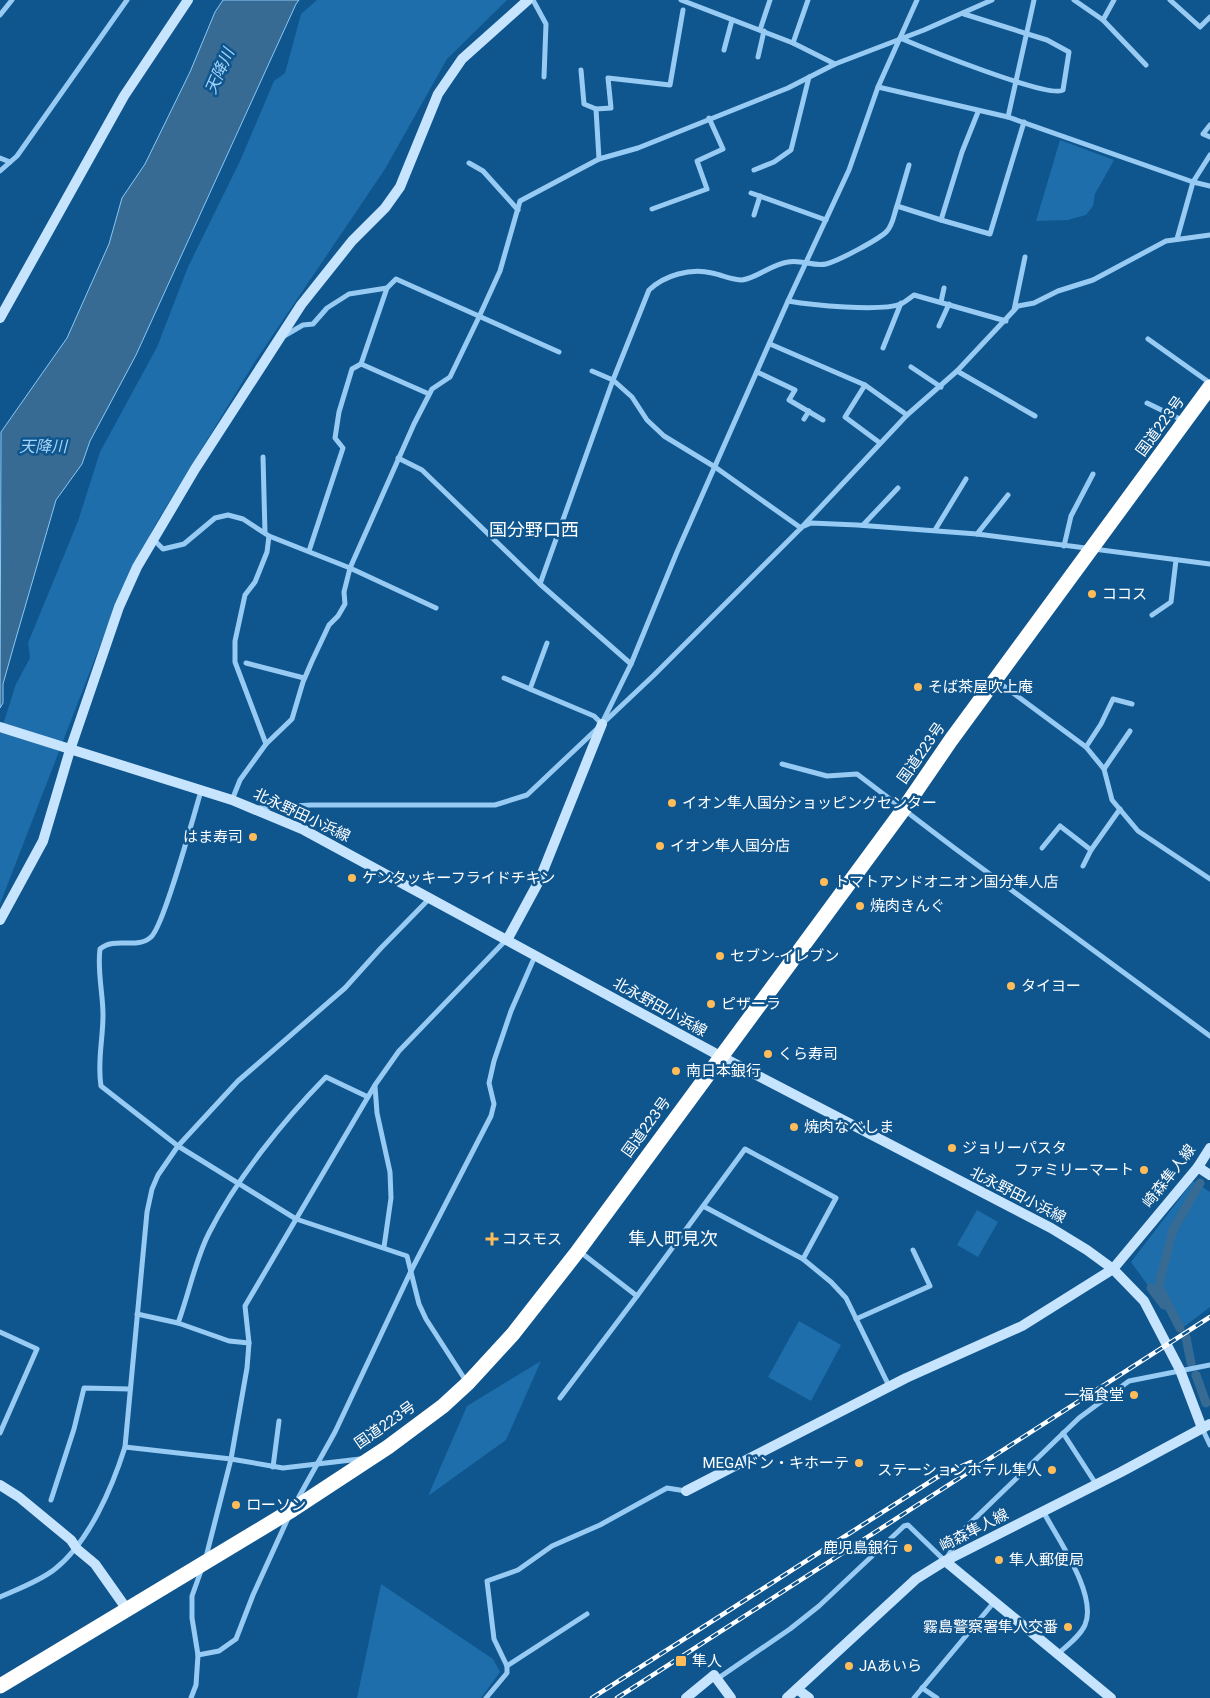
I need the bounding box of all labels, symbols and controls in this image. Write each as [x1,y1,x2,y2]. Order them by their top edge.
water label: 天降川 [201,44,239,97]
street label: 国道223号 [1132,392,1188,460]
water label: 天降川 [19,437,69,456]
district label: 国分野口西 [489,519,579,540]
place label: ココス [1102,585,1147,603]
marker: ココス [1086,588,1098,600]
place label: そば茶屋吹上庵 [928,678,1033,696]
marker: そば茶屋吹上庵 [912,681,924,693]
street label: 国道223号 [893,719,949,787]
street label: 北永野田小浜線 [251,785,353,845]
place label: イオン隼人国分ショッピングセンター [682,794,937,812]
marker: イオン隼人国分ショッピングセンター [666,797,678,809]
place label: はま寿司 [183,828,243,846]
marker: はま寿司 [247,831,259,843]
place label: イオン隼人国分店 [670,837,790,855]
marker: イオン隼人国分店 [654,840,666,852]
place label: ケンタッキーフライドチキン [362,869,555,887]
marker: ケンタッキーフライドチキン [346,872,358,884]
place label: トマトアンドオニオン国分隼人店 [834,873,1058,891]
marker: トマトアンドオニオン国分隼人店 [818,876,830,888]
place label: 焼肉きんぐ [870,897,945,915]
marker: 焼肉きんぐ [854,900,866,912]
place label: セブン-イレブン [730,947,839,965]
marker: セブン-イレブン [714,950,726,962]
street label: 北永野田小浜線 [610,974,710,1040]
place label: タイヨー [1021,977,1081,995]
marker: タイヨー [1005,980,1017,992]
place label: ピザーラ [721,995,781,1013]
marker: ピザーラ [705,998,717,1010]
place label: くら寿司 [778,1045,838,1063]
marker: くら寿司 [762,1048,774,1060]
place label: 南日本銀行 [686,1062,761,1080]
marker: 南日本銀行 [670,1065,682,1077]
street label: 国道223号 [618,1093,674,1161]
place label: 焼肉なべしま [804,1118,894,1136]
marker: 焼肉なべしま [788,1121,800,1133]
place label: ジョリーパスタ [962,1139,1067,1157]
street label: 崎森隼人線 [1139,1141,1199,1211]
marker: ジョリーパスタ [946,1142,958,1154]
place label: ファミリーマート [1014,1161,1134,1179]
street label: 北永野田小浜線 [967,1163,1069,1227]
marker: ファミリーマート [1138,1164,1150,1176]
district label: 隼人町見次 [628,1228,718,1249]
place label: コスモス [502,1230,562,1248]
marker: コスモス [486,1233,498,1245]
place label: 一福食堂 [1064,1386,1124,1404]
marker: 一福食堂 [1128,1389,1140,1401]
street label: 国道223号 [351,1397,419,1453]
place label: MEGAドン・キホーテ [702,1454,849,1472]
marker: MEGAドン・キホーテ [853,1457,865,1469]
place label: ステーションホテル隼人 [877,1461,1042,1479]
marker: ステーションホテル隼人 [1046,1464,1058,1476]
place label: ローソン [246,1496,306,1514]
marker: ローソン [230,1499,242,1511]
street label: 崎森隼人線 [936,1505,1012,1555]
place label: 鹿児島銀行 [823,1539,898,1557]
marker: 鹿児島銀行 [902,1542,914,1554]
place label: 隼人郵便局 [1009,1551,1084,1569]
marker: 隼人郵便局 [993,1554,1005,1566]
place label: 霧島警察署隼人交番 [923,1618,1058,1636]
marker: 霧島警察署隼人交番 [1062,1621,1074,1633]
place label: 隼人 [692,1652,722,1670]
marker: 隼人 [674,1654,688,1668]
place label: JAあいら [859,1657,922,1675]
marker: JAあいら [843,1660,855,1672]

